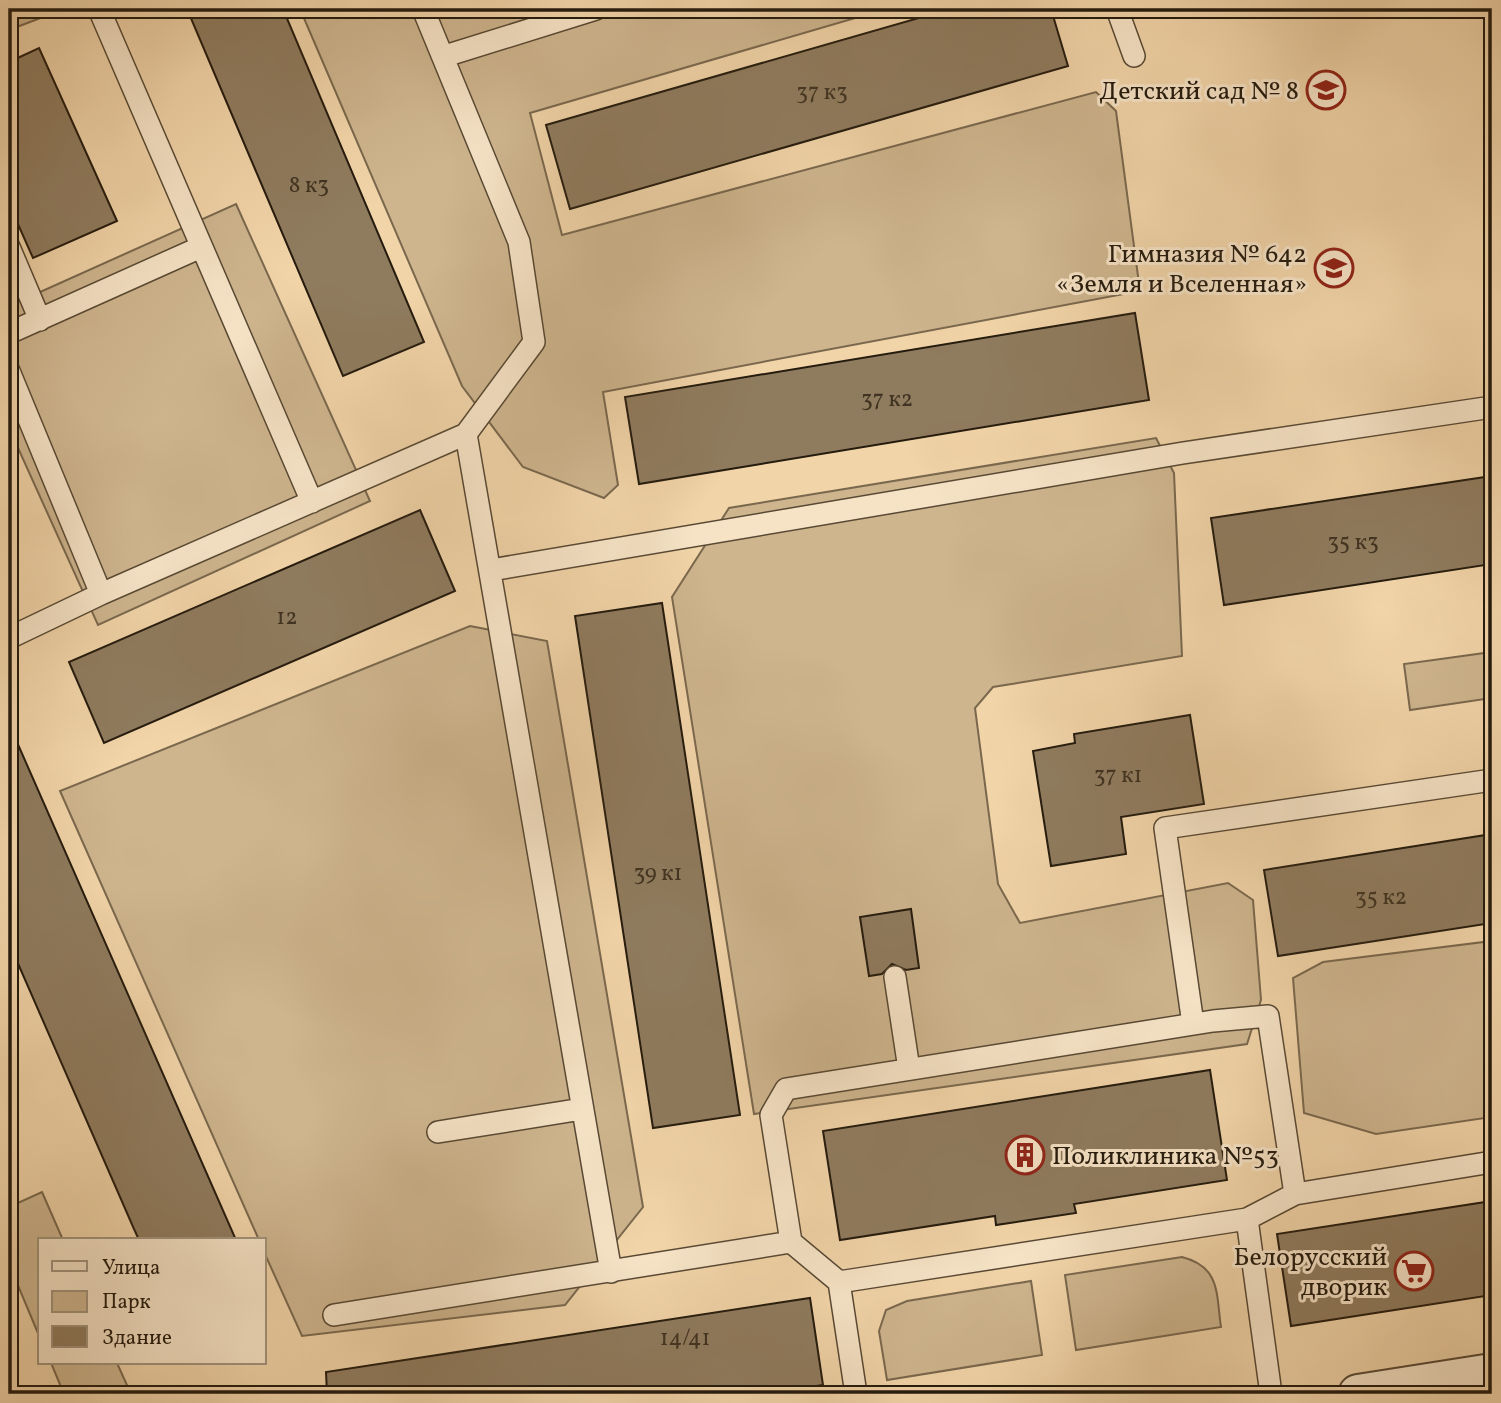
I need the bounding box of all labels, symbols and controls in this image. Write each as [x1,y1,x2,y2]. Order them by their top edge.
school or university icon: Детский сад № 8 [1305,69,1347,111]
place label: Детский сад № 8 [1099,74,1299,110]
house number: 37 к3 [796,77,848,109]
house number: 8 к3 [289,170,329,202]
place label: Гимназия № 642 «Земля и Вселенная» [1057,237,1307,303]
school or university icon: Гимназия № 642 «Земля и Вселенная» [1313,247,1355,289]
house number: 37 к2 [861,384,913,416]
house number: 35 к3 [1327,527,1379,559]
house number: 12 [276,602,298,634]
house number: 37 к1 [1094,760,1142,792]
house number: 39 к1 [633,858,683,890]
house number: 35 к2 [1355,882,1407,914]
building icon: Поликлиника №53 [1004,1134,1046,1176]
place label: Поликлиника №53 [1052,1139,1279,1175]
legend [38,1238,266,1364]
place label: Белорусский дворик [1233,1240,1387,1306]
supermarket icon: Белорусский дворик [1393,1250,1435,1292]
text: Улица [102,1254,160,1283]
text: Парк [102,1288,151,1317]
house number: 14/41 [660,1323,710,1355]
text: Здание [102,1324,172,1353]

